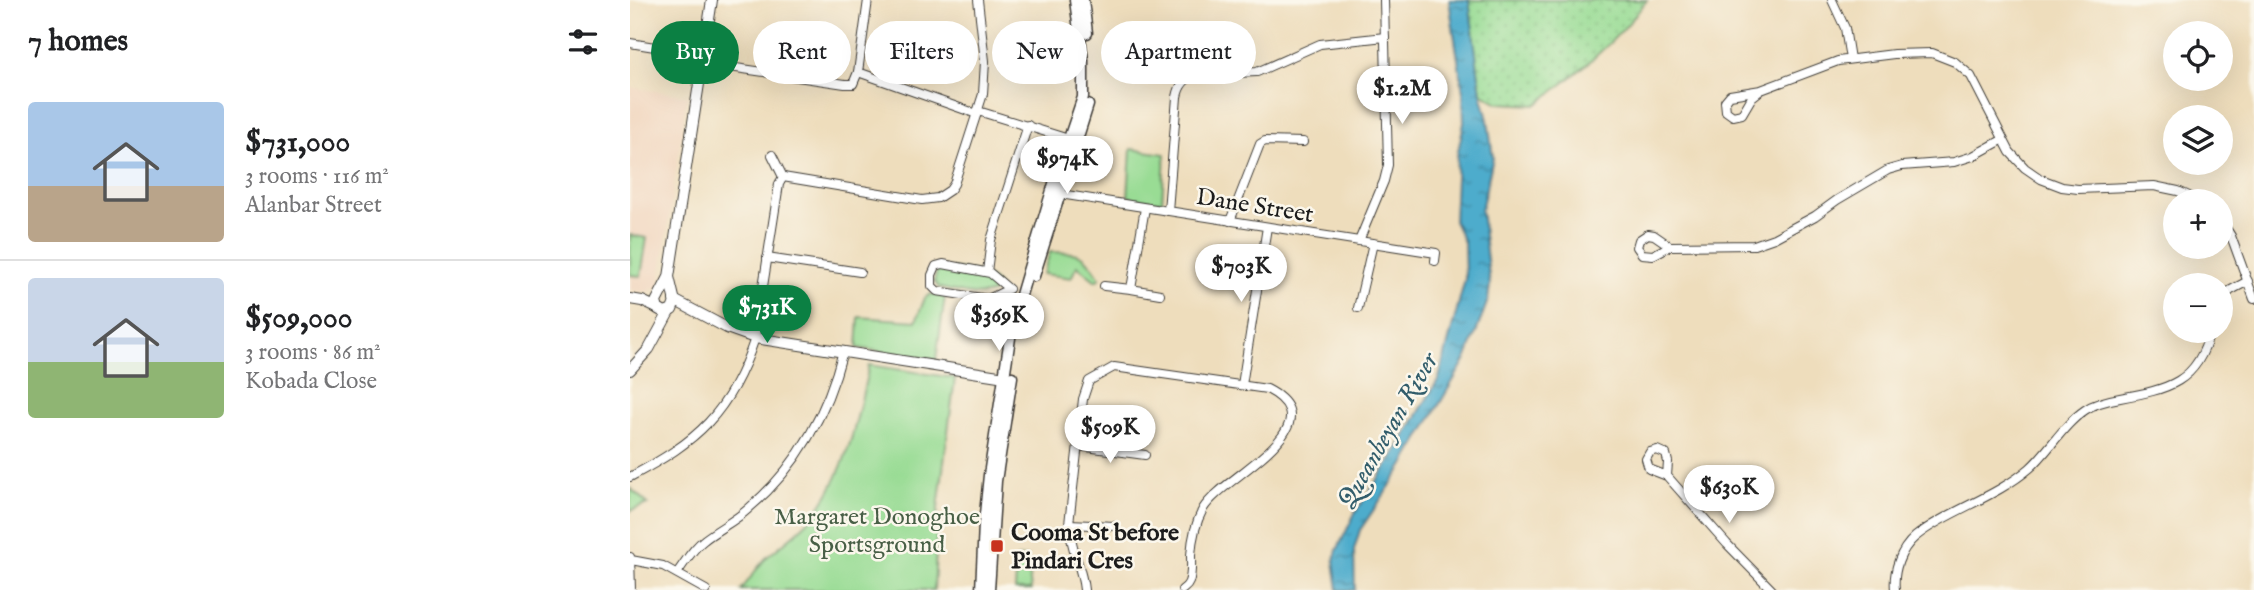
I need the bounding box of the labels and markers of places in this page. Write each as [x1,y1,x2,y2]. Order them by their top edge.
pin: $1.2M [1353,66,1451,126]
pin: $974K [1018,136,1116,196]
pin: $703K [1192,244,1290,304]
pin: $731K [718,286,816,345]
pin: $369K [950,294,1048,353]
pin: $509K [1061,406,1159,465]
pin: $630K [1680,466,1778,525]
place label: Cooma St before Pindari Cres [1011,518,1179,577]
marker: Cooma St before Pindari Cres [989,538,1005,554]

